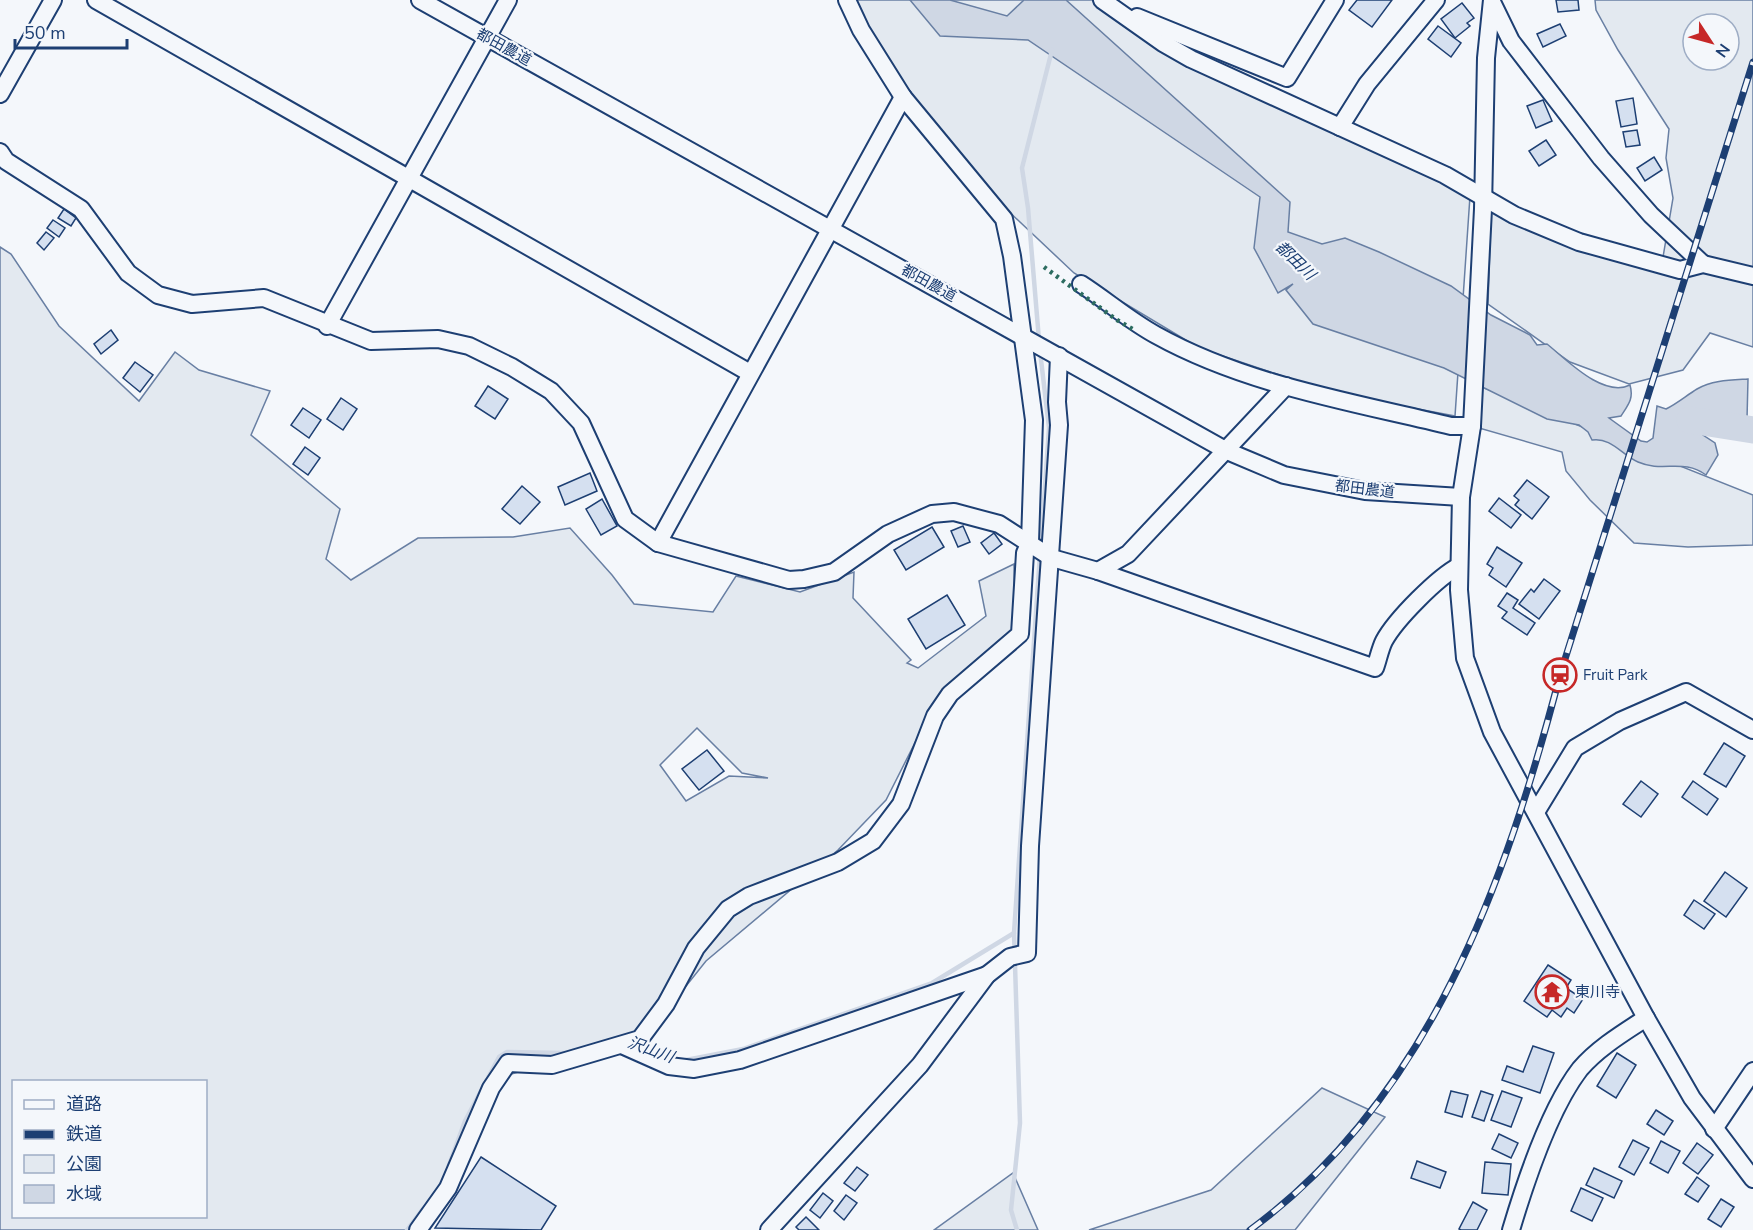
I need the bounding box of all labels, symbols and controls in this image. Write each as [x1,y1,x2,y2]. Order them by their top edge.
scale bar [15,12,128,50]
north arrow [1681,12,1741,72]
text: 50 m [24,21,66,45]
street label: 都田農道 [473,24,535,70]
text: N [1710,39,1735,62]
water label: 都田川 [1270,236,1322,287]
street label: 都田農道 [898,260,960,306]
street label: 都田農道 [1334,475,1396,503]
station icon: Fruit Park [1542,657,1578,693]
place label: Fruit Park [1583,665,1648,685]
temple icon: 東川寺 [1534,974,1570,1010]
place label: 東川寺 [1575,982,1620,1002]
water label: 沢山川 [624,1031,679,1069]
legend [12,1080,207,1218]
text: 道路 [66,1092,102,1116]
text: 鉄道 [66,1122,102,1146]
text: 公園 [66,1152,102,1176]
text: 水域 [66,1182,102,1206]

